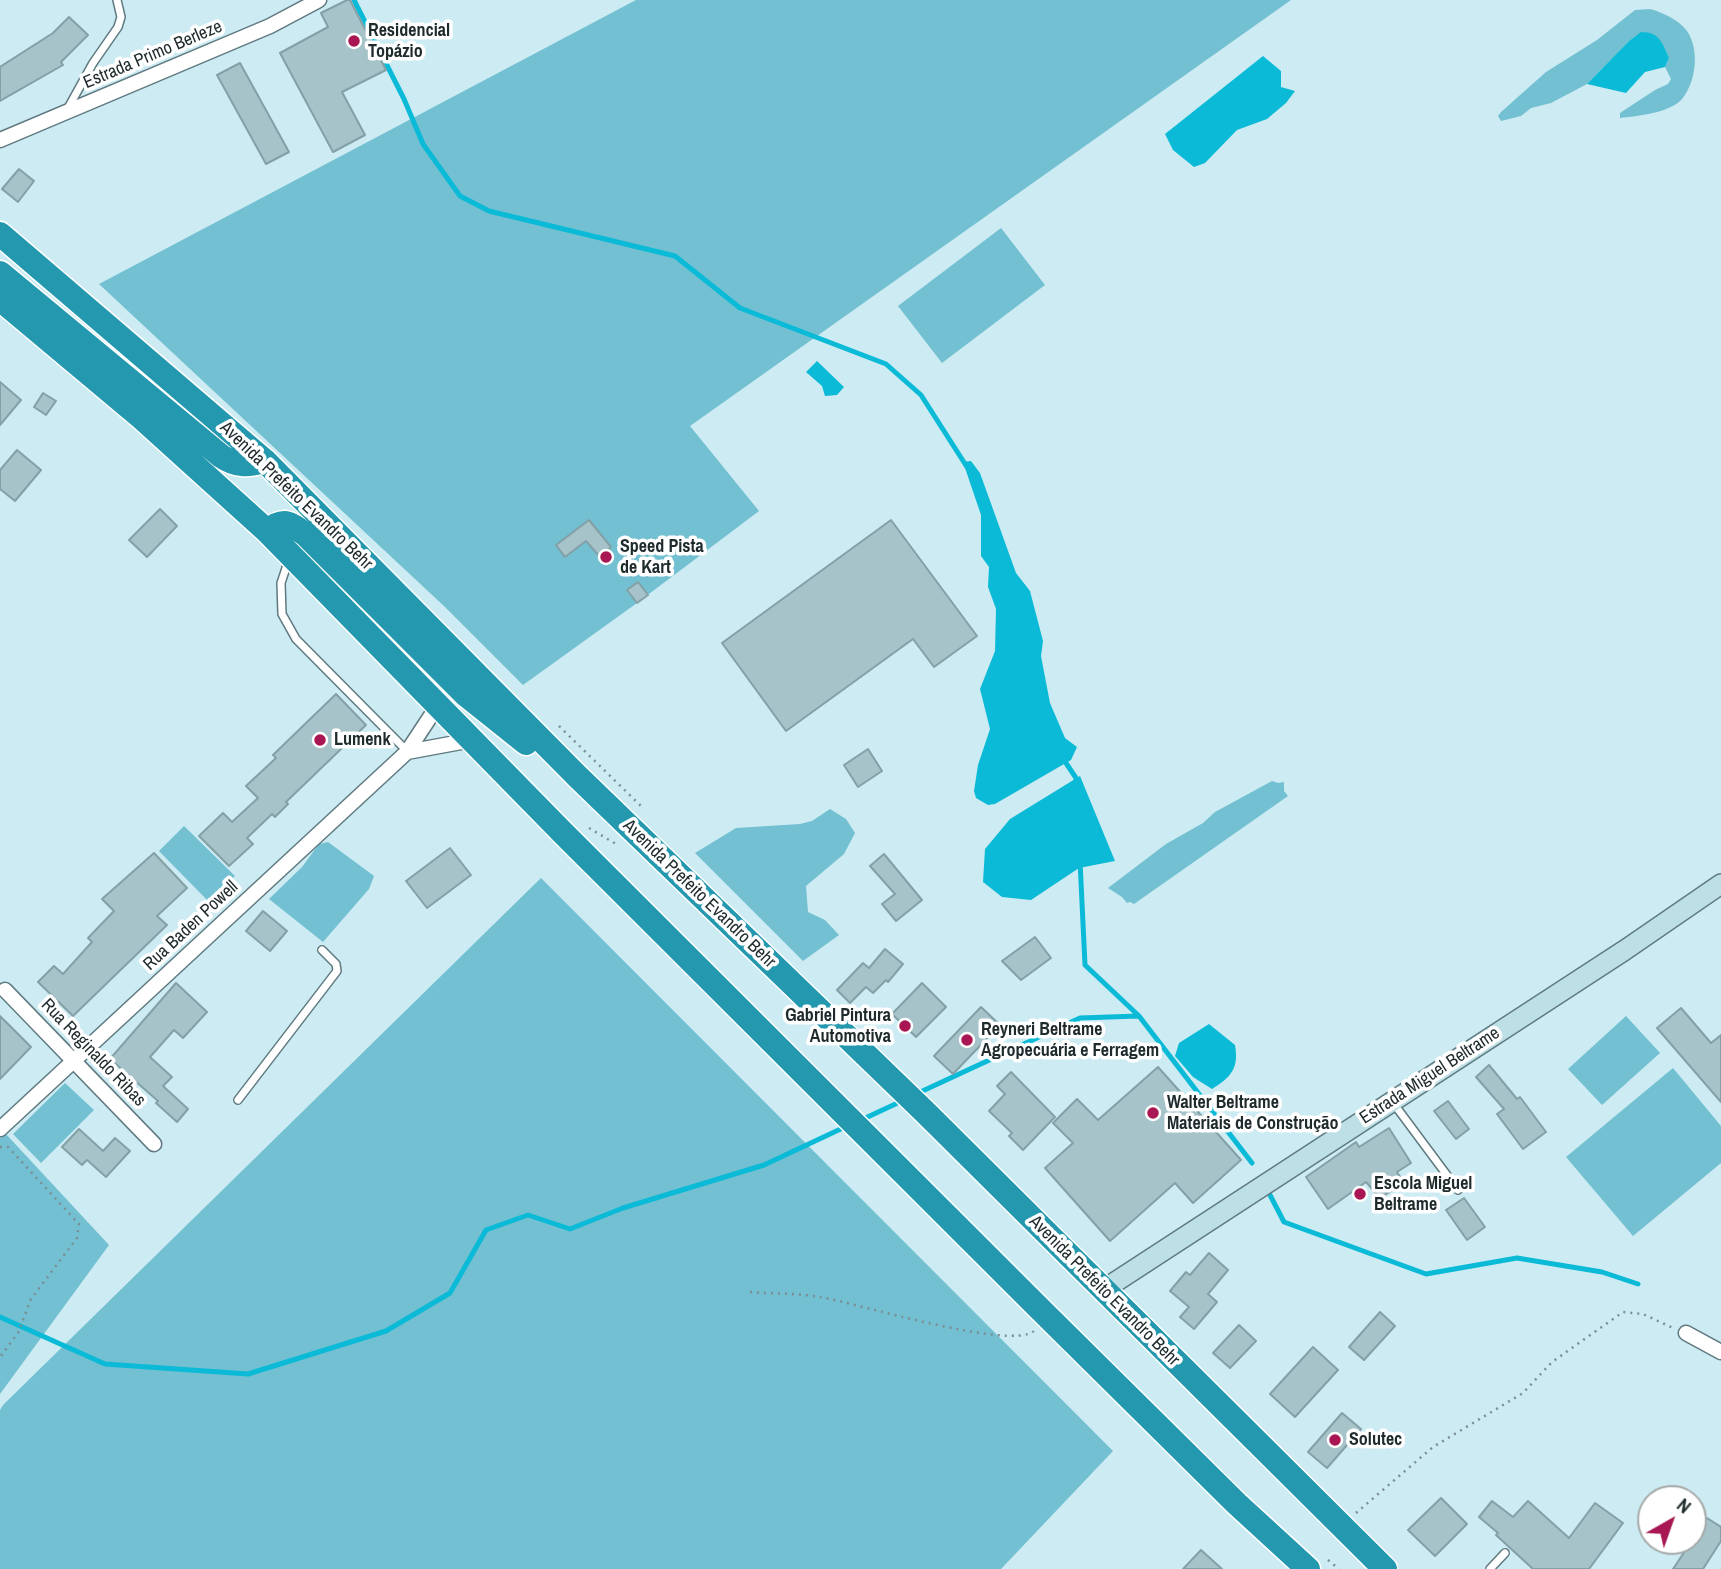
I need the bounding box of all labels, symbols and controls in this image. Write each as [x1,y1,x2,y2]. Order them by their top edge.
street label: Estrada Primo Berleze [80,16,226,94]
place label: Residencial Topázio [368,20,450,62]
marker: Residencial Topázio [346,33,362,49]
street label: Avenida Prefeito Evandro Behr [215,417,377,575]
place label: Speed Pista de Kart [620,536,704,578]
marker: Speed Pista de Kart [598,549,614,565]
place label: Lumenk [334,729,391,751]
marker: Lumenk [312,732,328,748]
street label: Avenida Prefeito Evandro Behr [618,815,780,973]
street label: Rua Baden Powell [139,877,243,975]
street label: Rua Reginaldo Ribas [36,995,150,1111]
place label: Gabriel Pintura Automotiva [785,1005,891,1048]
marker: Gabriel Pintura Automotiva [897,1018,913,1034]
place label: Reyneri Beltrame Agropecuária e Ferragem [981,1019,1159,1062]
street label: Estrada Miguel Beltrame [1356,1023,1504,1129]
marker: Reyneri Beltrame Agropecuária e Ferragem [959,1032,975,1048]
place label: Walter Beltrame Materiais de Construção [1167,1092,1338,1134]
marker: Walter Beltrame Materiais de Construção [1145,1105,1161,1121]
place label: Escola Miguel Beltrame [1374,1173,1472,1216]
marker: Escola Miguel Beltrame [1352,1186,1368,1202]
street label: Avenida Prefeito Evandro Behr [1024,1211,1184,1371]
place label: Solutec [1349,1429,1402,1451]
marker: Solutec [1327,1432,1343,1448]
north arrow [1637,1485,1707,1555]
text: N [1672,1492,1697,1519]

